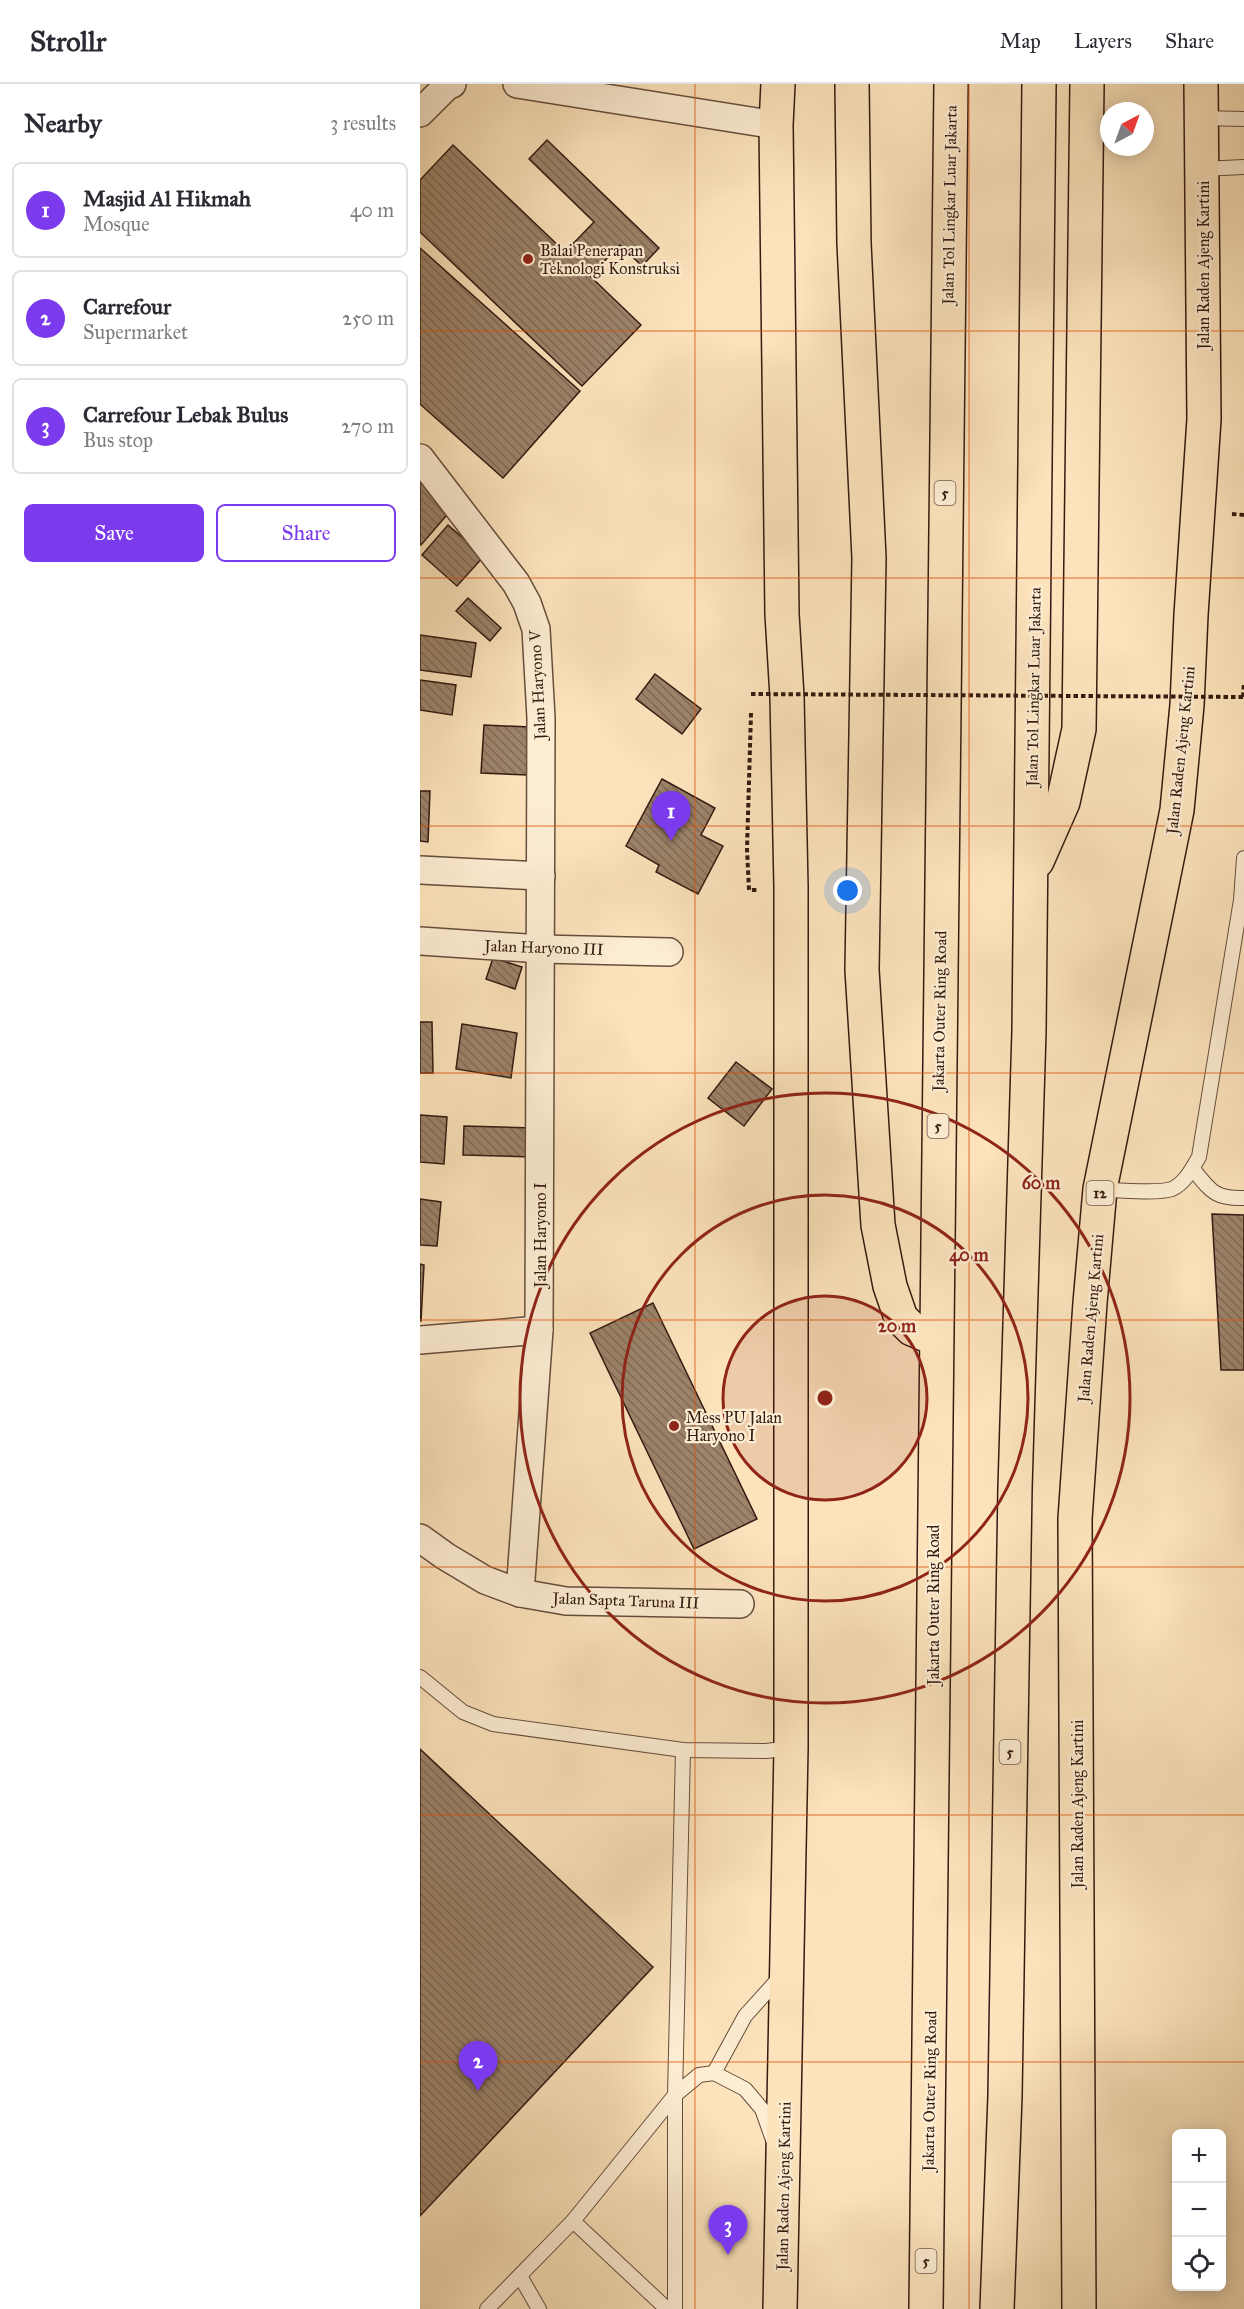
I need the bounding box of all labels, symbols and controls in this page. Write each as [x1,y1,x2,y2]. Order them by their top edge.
text: Strollr [30,24,106,59]
text: Map [1000,28,1041,54]
text: Layers [1074,28,1132,54]
text: Share [1165,28,1214,54]
north arrow [1100,102,1154,156]
street label: Jalan Tol Lingkar Luar Jakarta [938,105,962,307]
text: Nearby [24,107,102,139]
text: 3 results [330,111,396,135]
street label: Jalan Raden Ajeng Kartini [1194,180,1214,351]
text: Masjid Al Hikmah [83,185,251,212]
text: 1 [42,198,49,222]
text: 40 m [350,198,394,222]
text: Mosque [83,212,149,236]
place label: Balai Penerapan Teknologi Konstruksi [540,241,681,279]
marker: Balai Penerapan Teknologi Konstruksi [521,252,535,266]
text: Carrefour [83,293,171,320]
text: 2 [41,306,50,330]
text: 250 m [342,306,394,330]
text: Supermarket [83,320,188,344]
text: Carrefour Lebak Bulus [83,401,288,428]
text: 3 [42,414,50,438]
text: 270 m [341,414,394,438]
text: Bus stop [83,428,153,452]
road number: 5 [934,481,956,505]
button: Save [24,504,204,562]
button: Share [216,504,396,562]
street label: Jalan Tol Lingkar Luar Jakarta [1022,587,1046,789]
street label: Jalan Haryono V [525,629,551,742]
street label: Jalan Raden Ajeng Kartini [1162,664,1200,837]
pin: 1 [652,792,690,841]
your location [833,876,862,905]
street label: Jakarta Outer Ring Road [929,931,951,1094]
street label: Jalan Haryono III [482,936,604,960]
road number: 5 [928,1114,948,1138]
text: 60 m [1022,1172,1061,1194]
road number: 12 [1086,1181,1114,1205]
street label: Jalan Haryono I [531,1182,551,1290]
street label: Jalan Raden Ajeng Kartini [1073,1232,1108,1405]
text: 40 m [949,1244,990,1267]
text: 20 m [878,1315,917,1337]
centre of rings [815,1388,835,1408]
place label: Mess PU Jalan Haryono I [686,1408,782,1445]
marker: Mess PU Jalan Haryono I [667,1419,681,1433]
street label: Jakarta Outer Ring Road [924,1525,944,1687]
street label: Jalan Sapta Taruna III [550,1588,700,1614]
street label: Jalan Raden Ajeng Kartini [1068,1719,1088,1890]
road number: 5 [1000,1740,1020,1764]
street label: Jakarta Outer Ring Road [919,2011,941,2174]
pin: 2 [458,2042,498,2091]
street label: Jalan Raden Ajeng Kartini [772,2101,795,2273]
map controls [1172,2129,1226,2291]
button: + [1172,2129,1226,2183]
button: − [1172,2183,1226,2237]
pin: 3 [708,2206,748,2255]
button: locate [1172,2237,1226,2291]
road number: 5 [916,2249,936,2273]

